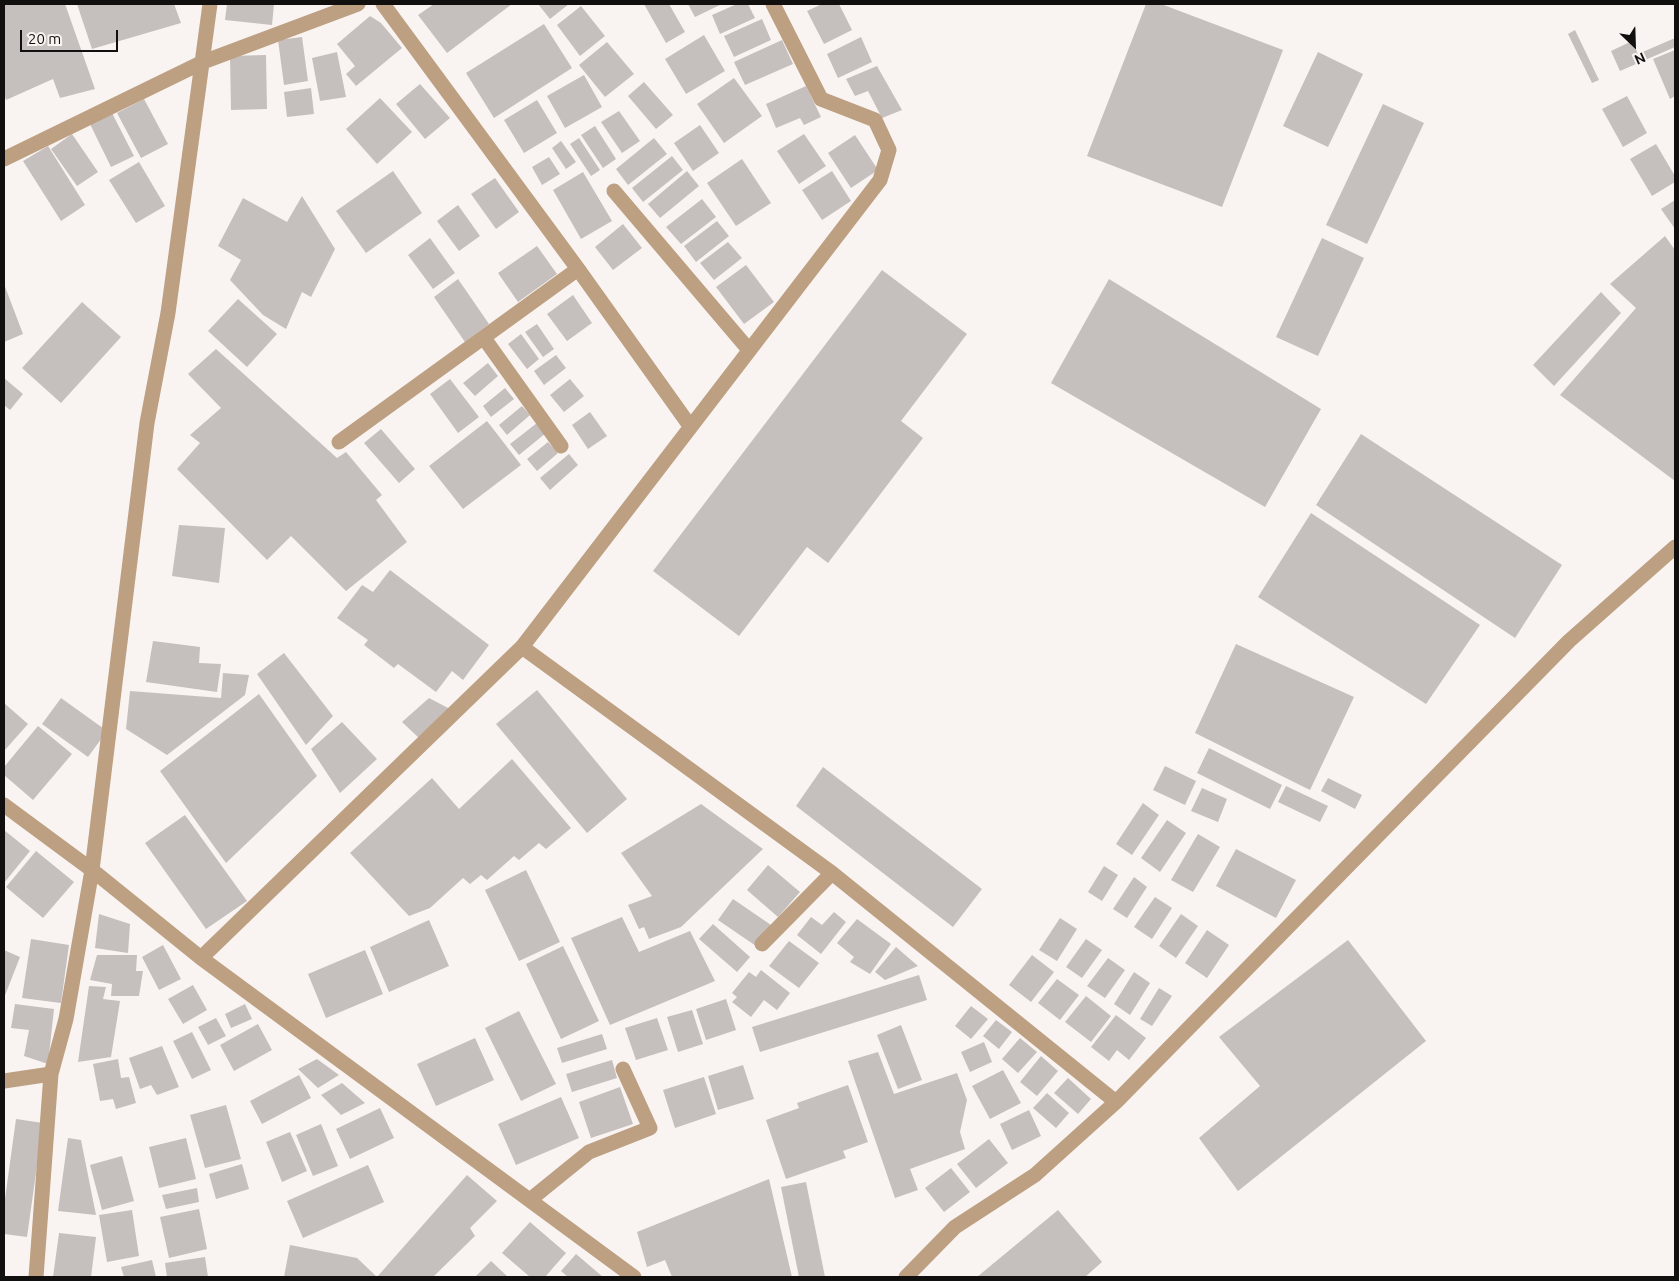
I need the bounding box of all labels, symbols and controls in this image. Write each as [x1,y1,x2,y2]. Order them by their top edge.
scale bar [22,20,120,52]
north arrow [1609,20,1659,70]
text: 20 m [28,30,61,47]
text: N [1632,49,1648,68]

